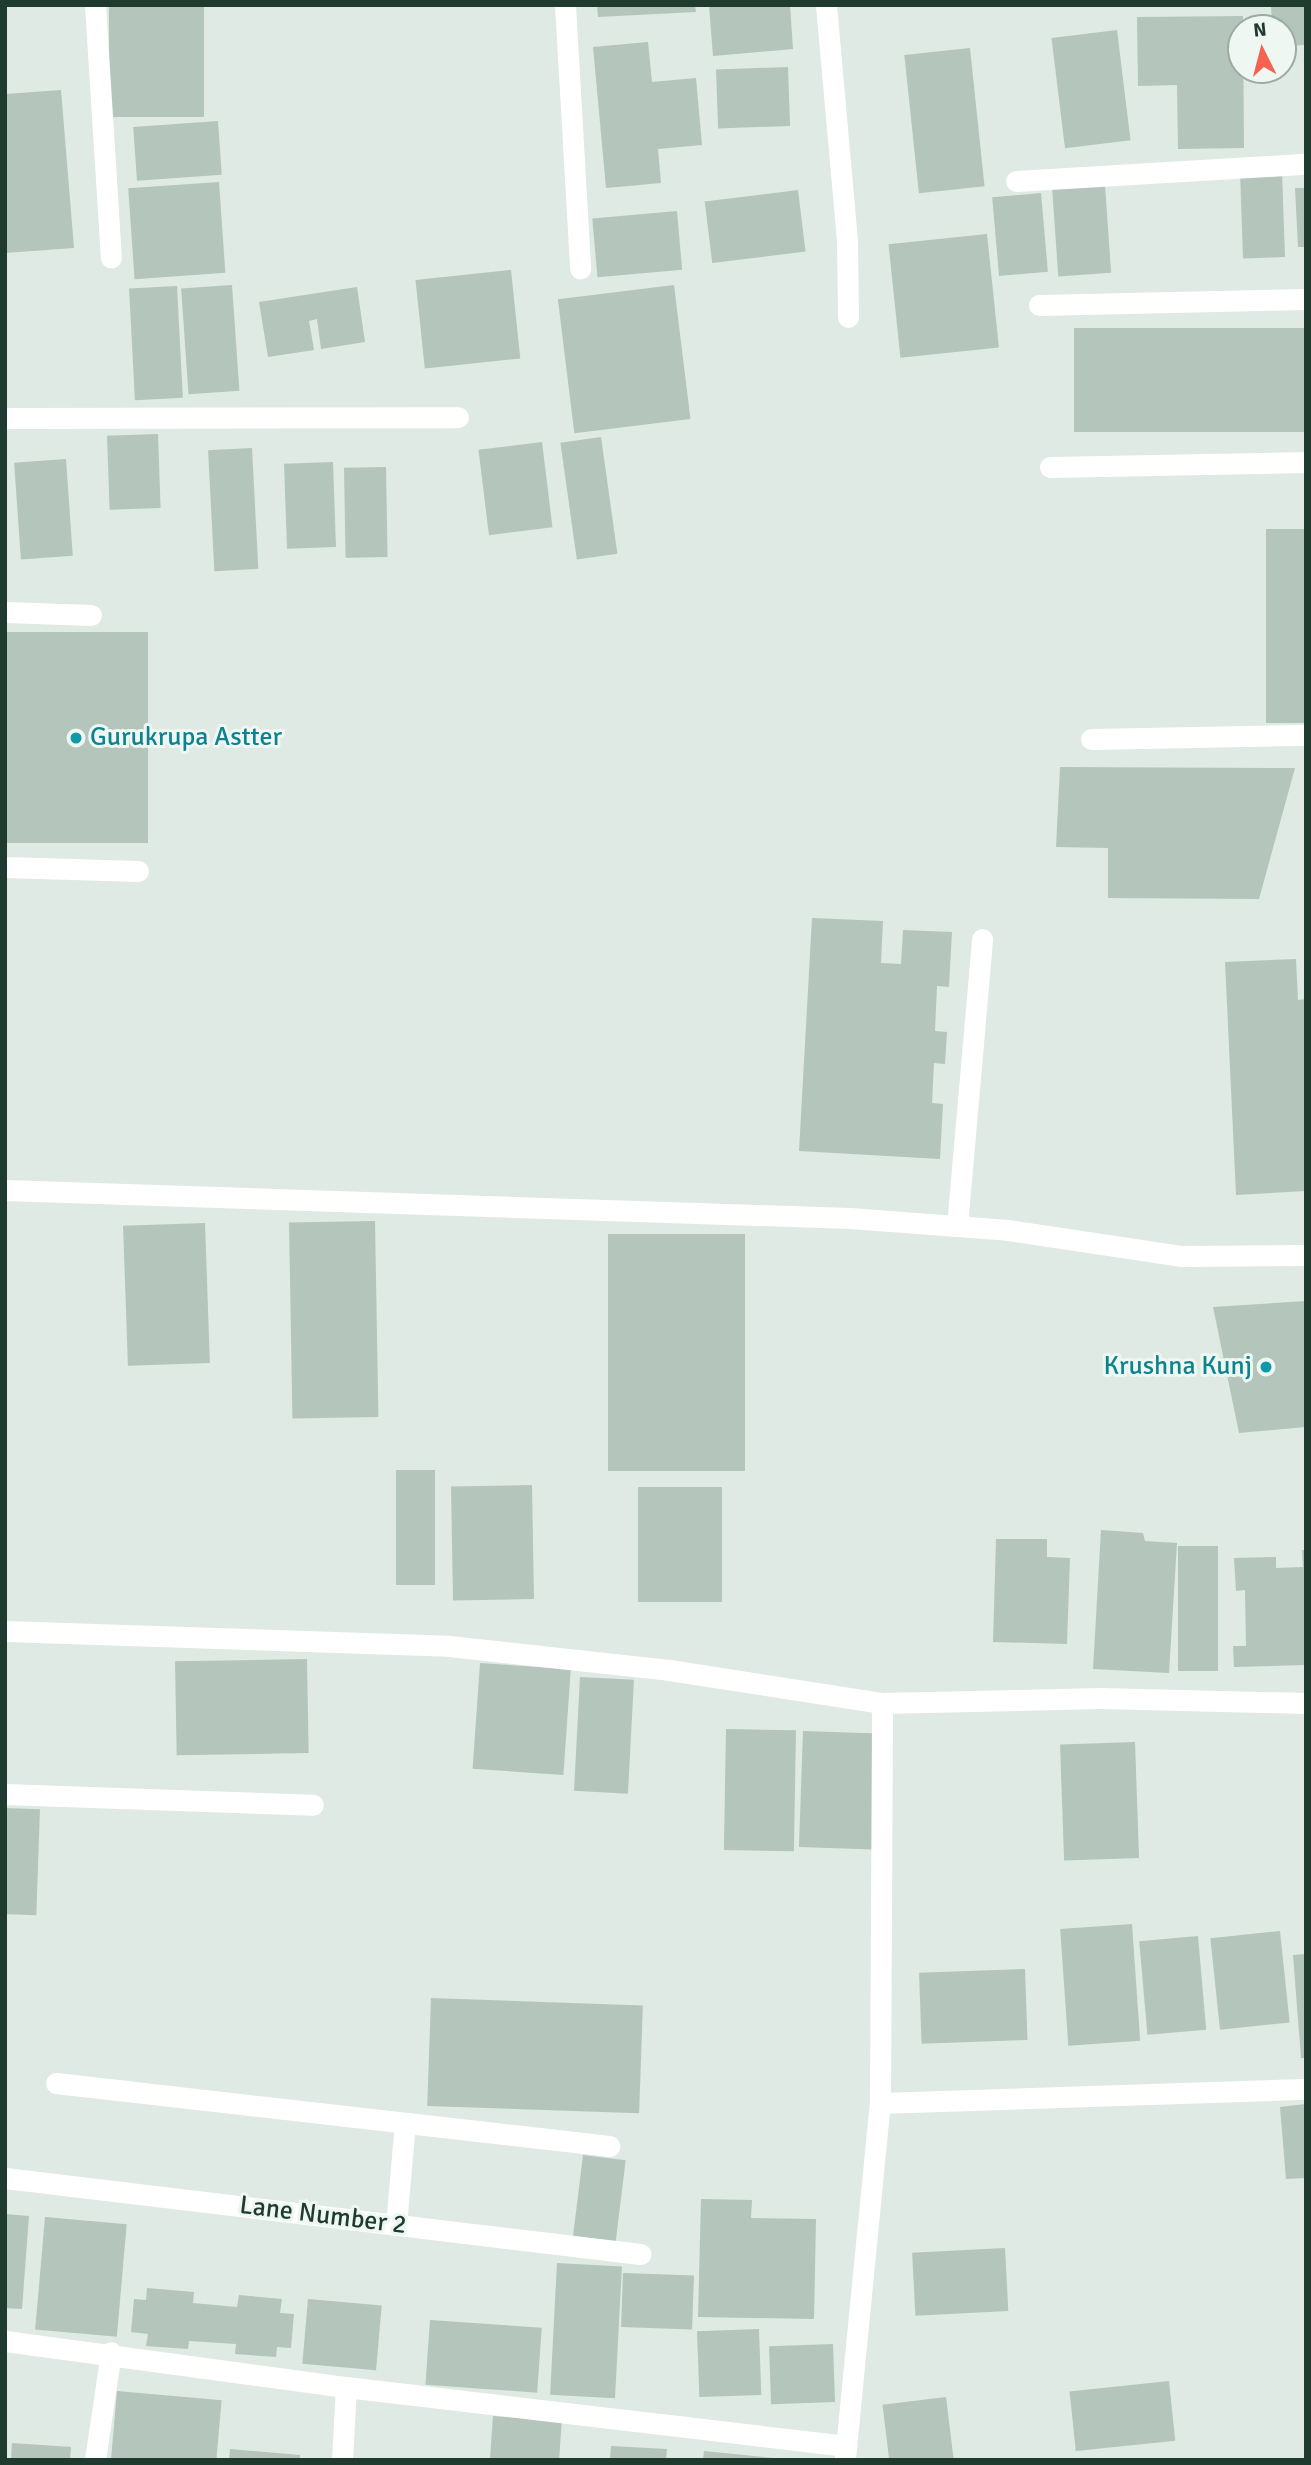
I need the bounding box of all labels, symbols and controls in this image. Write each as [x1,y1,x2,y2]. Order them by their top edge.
north arrow [1227,14,1297,84]
text: N [1252,17,1268,43]
place label: Gurukrupa Astter [90,722,282,754]
marker: Gurukrupa Astter [68,730,84,746]
place label: Krushna Kunj [1103,1351,1252,1383]
marker: Krushna Kunj [1258,1359,1274,1375]
street label: Lane Number 2 [238,2190,408,2242]

